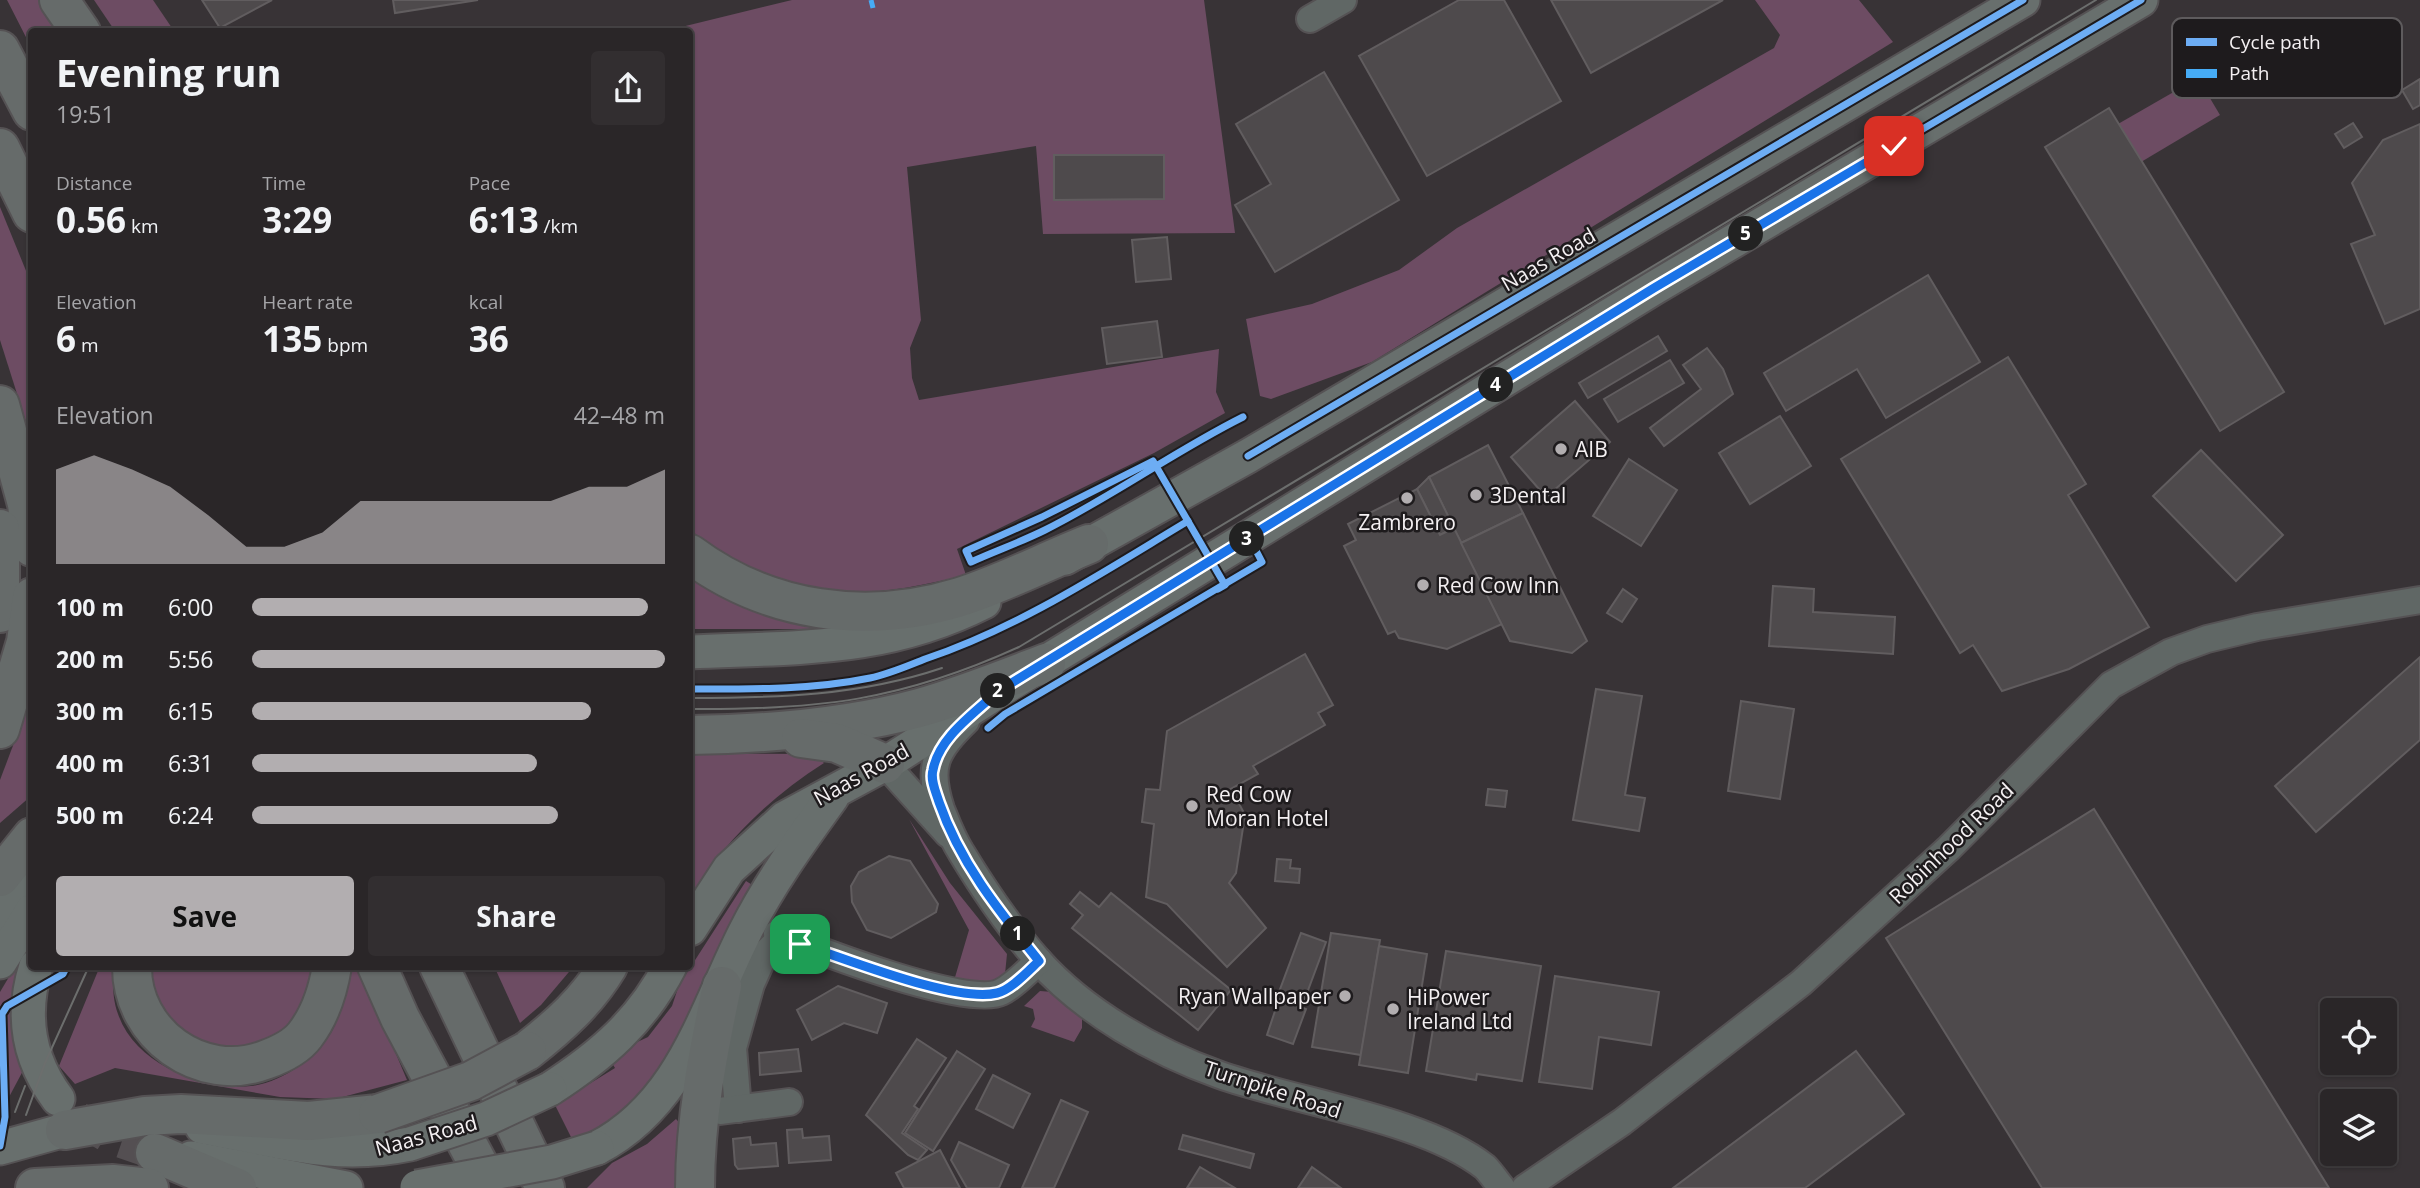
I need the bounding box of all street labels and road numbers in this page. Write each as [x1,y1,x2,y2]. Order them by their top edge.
street label: Naas Road [1496,221,1600,297]
street label: Naas Road [808,736,914,812]
street label: Robinhood Road [1883,776,2019,910]
street label: Turnpike Road [1201,1054,1345,1124]
street label: Naas Road [372,1108,480,1162]

